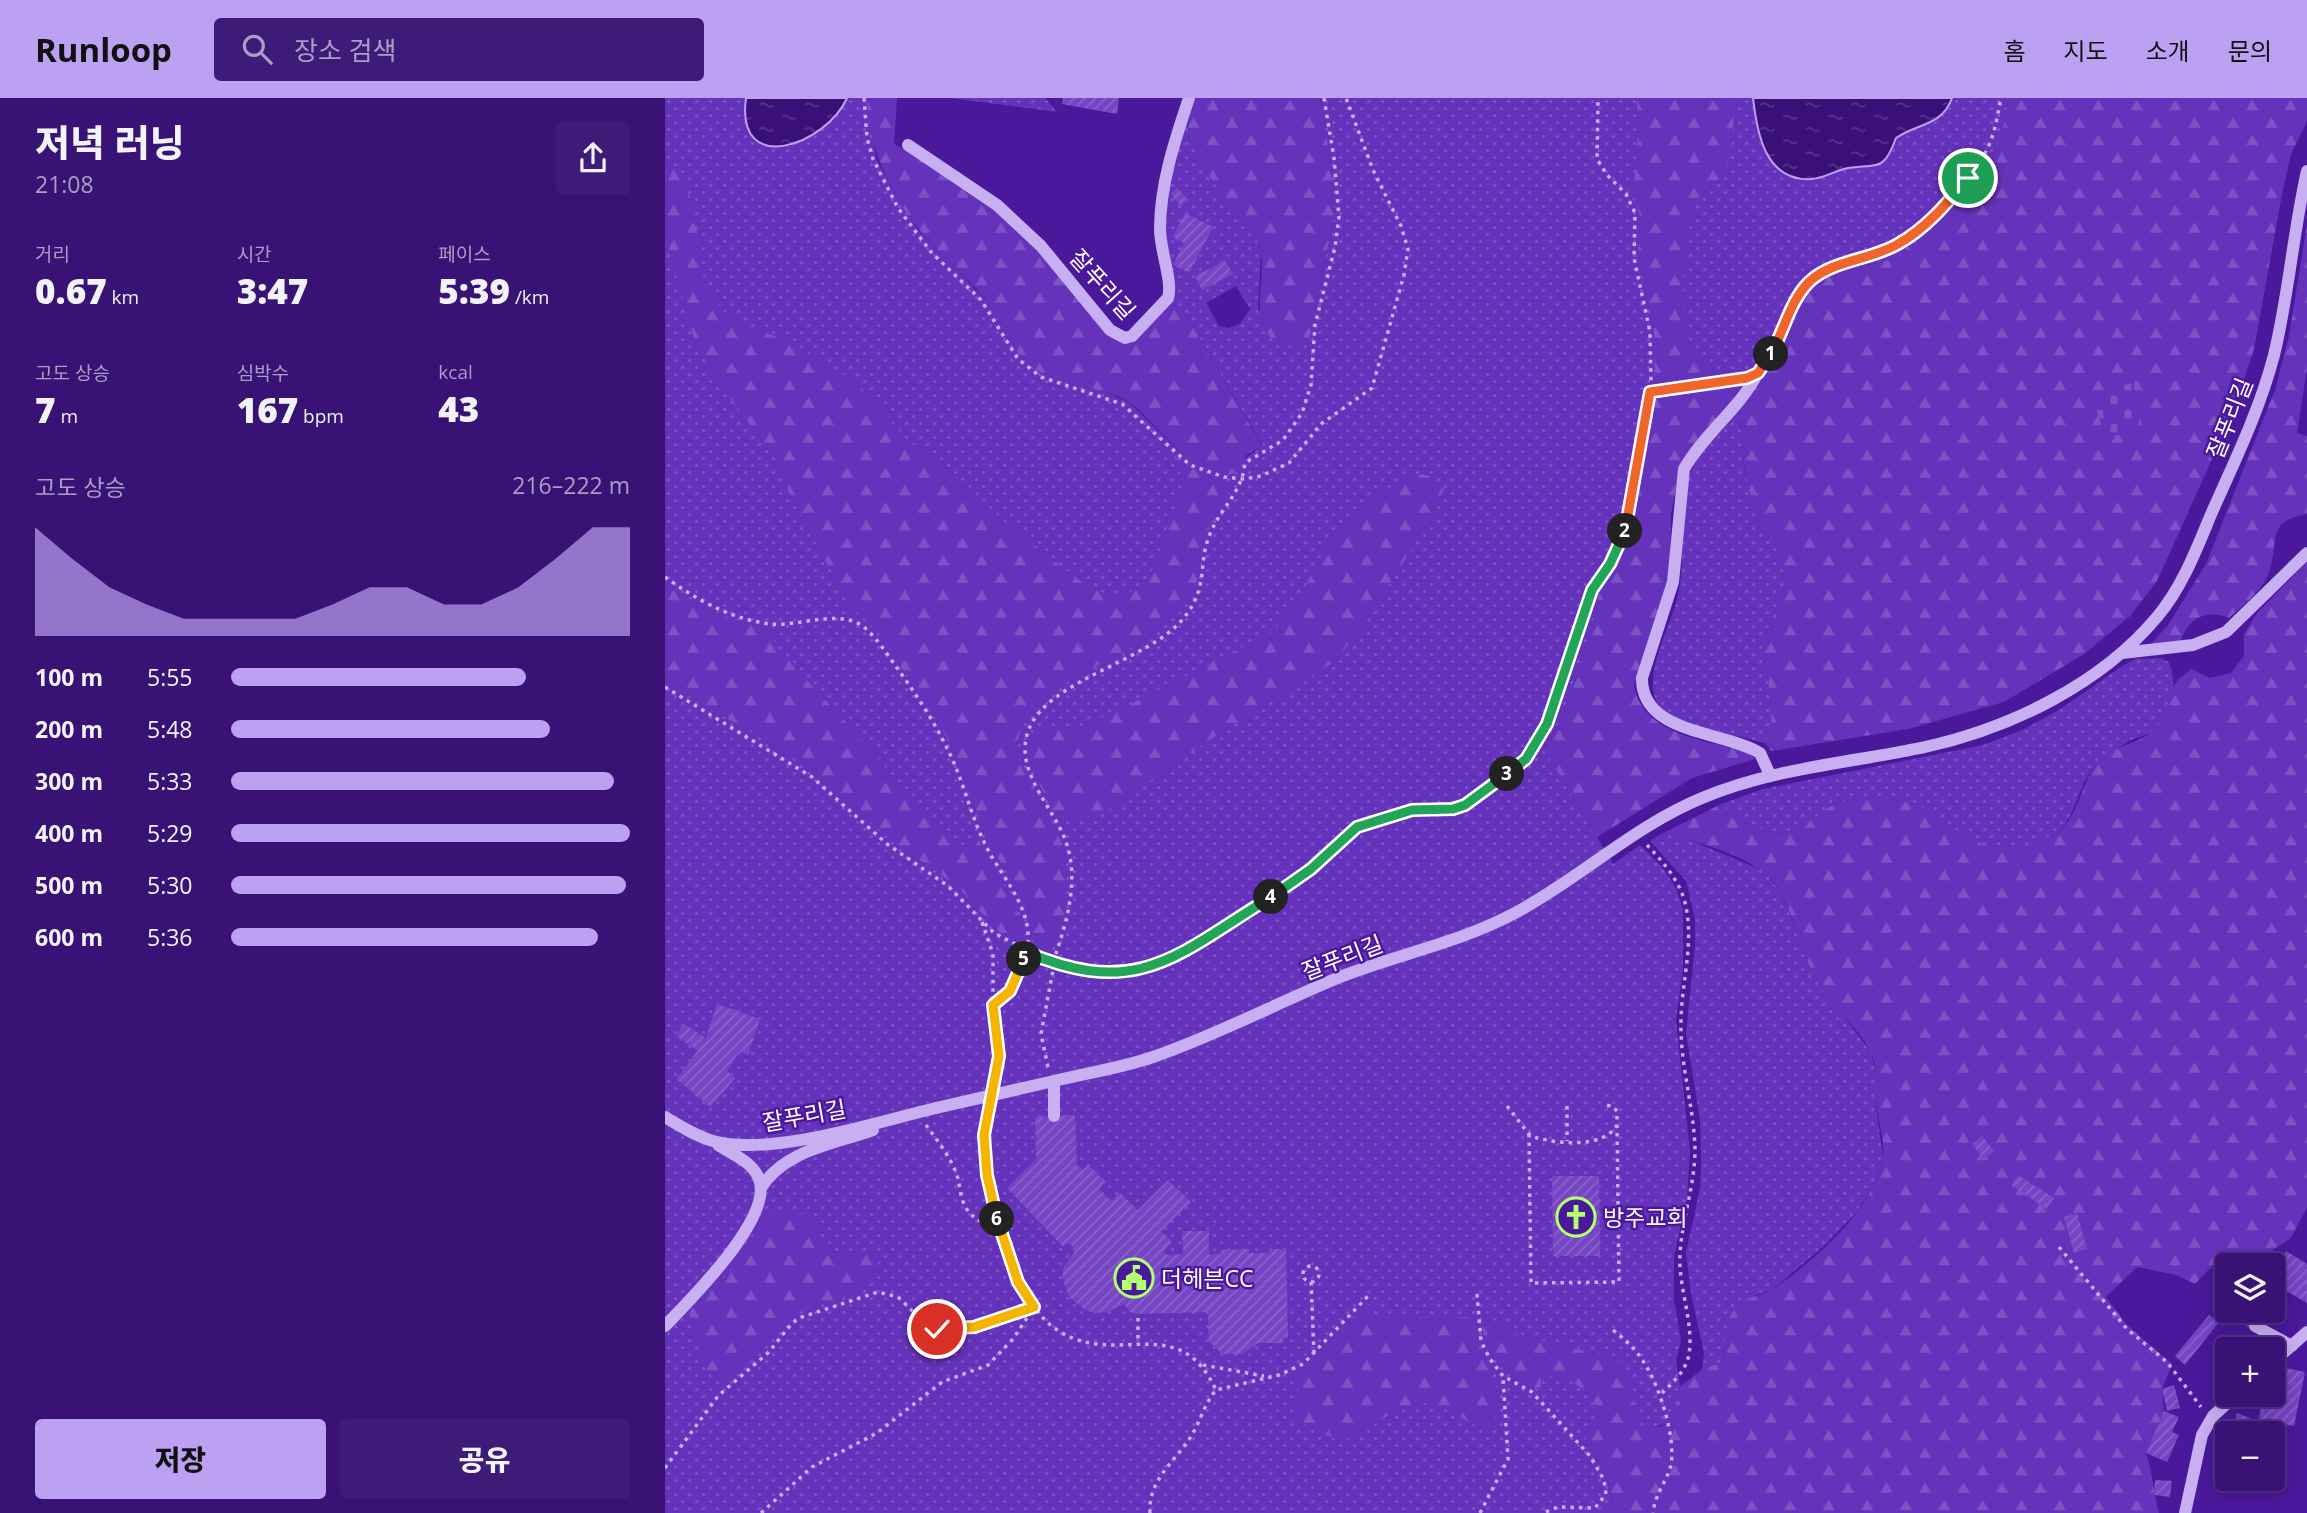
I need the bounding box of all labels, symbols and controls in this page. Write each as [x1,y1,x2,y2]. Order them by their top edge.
search box [214,18,704,81]
text: Runloop [35,27,172,72]
icon: search [238,30,276,68]
text: 장소 검색 [294,32,396,68]
text: 홈 [2003,34,2025,67]
text: 지도 [2063,34,2108,67]
text: 소개 [2146,34,2190,67]
text: 문의 [2228,34,2272,67]
text: 저녁 러닝 [35,116,185,168]
button: share [556,121,630,195]
pin [1938,148,1998,208]
icon: arrive [1949,159,1987,197]
text: 21:08 [35,168,94,200]
text: 거리 [35,241,70,267]
text: 시간 [237,241,272,267]
text: 페이스 [438,241,491,267]
street label: 잘푸리길 [1063,242,1143,326]
text: 0.67 [35,267,107,314]
text: 3:47 [237,267,308,314]
text: 5:39 [438,267,510,314]
text: km [107,284,139,310]
text: /km [510,284,549,310]
pin: 1 [1753,336,1789,372]
text: 1 [1765,340,1776,366]
text: kcal [438,359,473,385]
text: 고도 상승 [35,360,110,386]
text: 심박수 [237,360,289,386]
street label: 잘푸리길 [2198,373,2260,463]
text: 43 [438,385,479,432]
text: 7 [35,386,56,433]
text: 167 [237,386,298,433]
text: m [56,403,78,429]
text: bpm [298,403,344,429]
text: 216–222 m [512,469,630,501]
text: 고도 상승 [35,471,126,503]
pin: 2 [1607,514,1643,548]
text: 2 [1619,517,1630,543]
text: 100 m [35,661,103,693]
text: 5:55 [147,661,193,693]
text: 200 m [35,713,103,745]
text: 5:48 [147,713,193,745]
pin: 3 [1489,756,1525,792]
text: 3 [1501,760,1512,786]
text: 300 m [35,765,103,797]
text: 5:33 [147,765,193,797]
text: 400 m [35,817,103,849]
text: 5:29 [147,817,193,849]
text: 500 m [35,869,103,901]
text: 5:30 [147,869,193,901]
pin: 4 [1253,880,1289,914]
text: 4 [1265,883,1276,909]
text: 600 m [35,921,103,953]
text: 5:36 [147,921,193,953]
street label: 잘푸리길 [1297,927,1387,987]
pin: 5 [1007,942,1041,976]
text: 5 [1018,945,1029,971]
street label: 잘푸리길 [760,1092,848,1138]
church icon: 방주교회 [1555,1196,1597,1238]
place label: 방주교회 [1603,1201,1688,1233]
pin: 6 [979,1202,1015,1236]
text: 6 [991,1205,1002,1231]
map controls [2215,1253,2285,1491]
button: layers [2215,1253,2285,1323]
public building icon: 더헤븐CC [1113,1257,1155,1299]
place label: 더헤븐CC [1161,1262,1253,1294]
pin [907,1299,967,1359]
icon: check [918,1310,956,1348]
button: + [2215,1337,2285,1407]
button: 저장 [35,1419,326,1499]
button: 공유 [340,1419,630,1499]
button: − [2215,1421,2285,1491]

